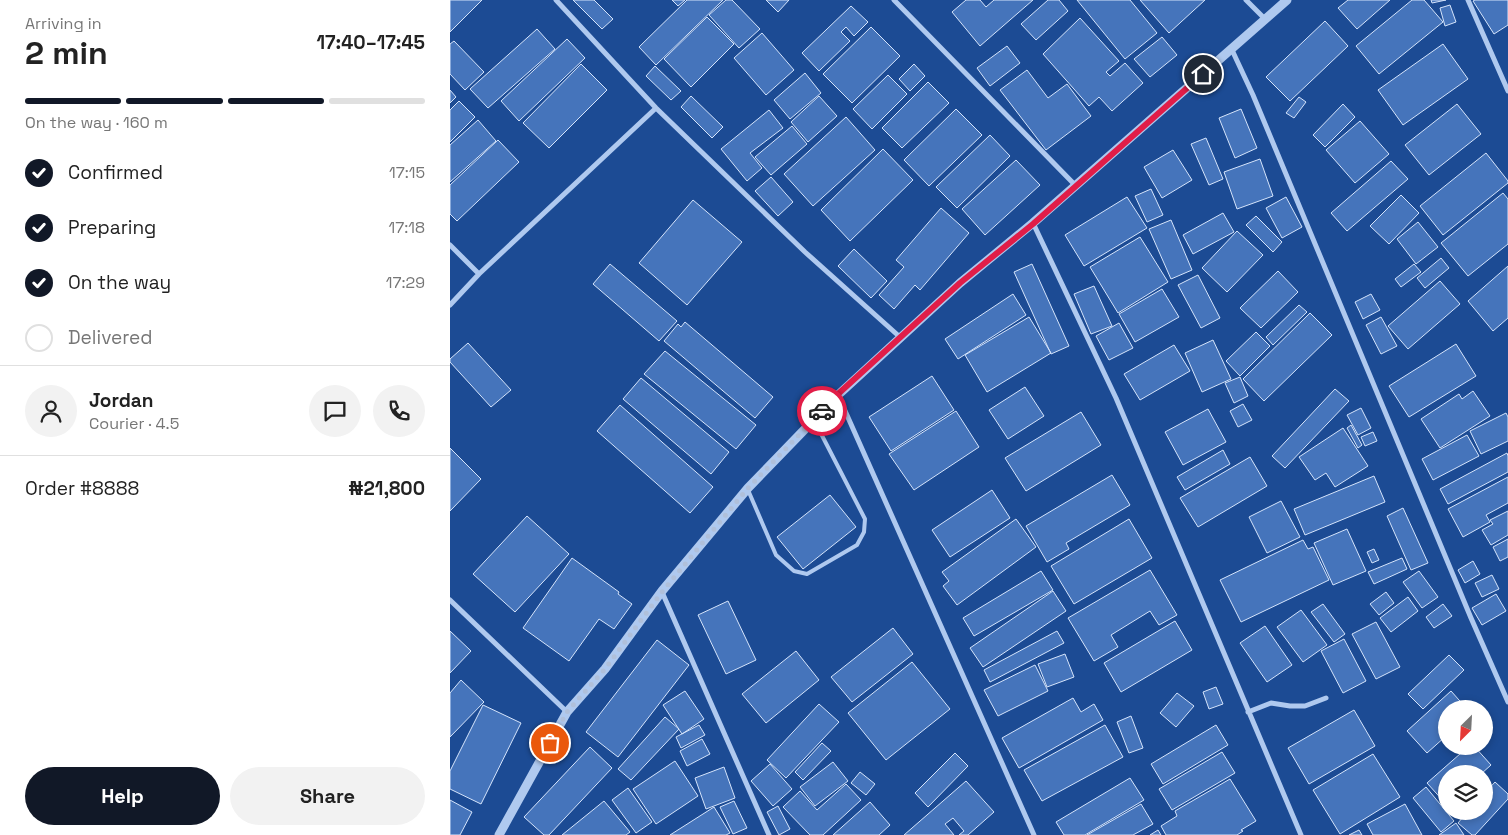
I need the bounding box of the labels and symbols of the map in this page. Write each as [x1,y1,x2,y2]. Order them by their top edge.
pin [1182,53,1224,95]
courier [797,386,847,436]
north arrow [1438,700,1492,755]
pin [529,722,571,764]

